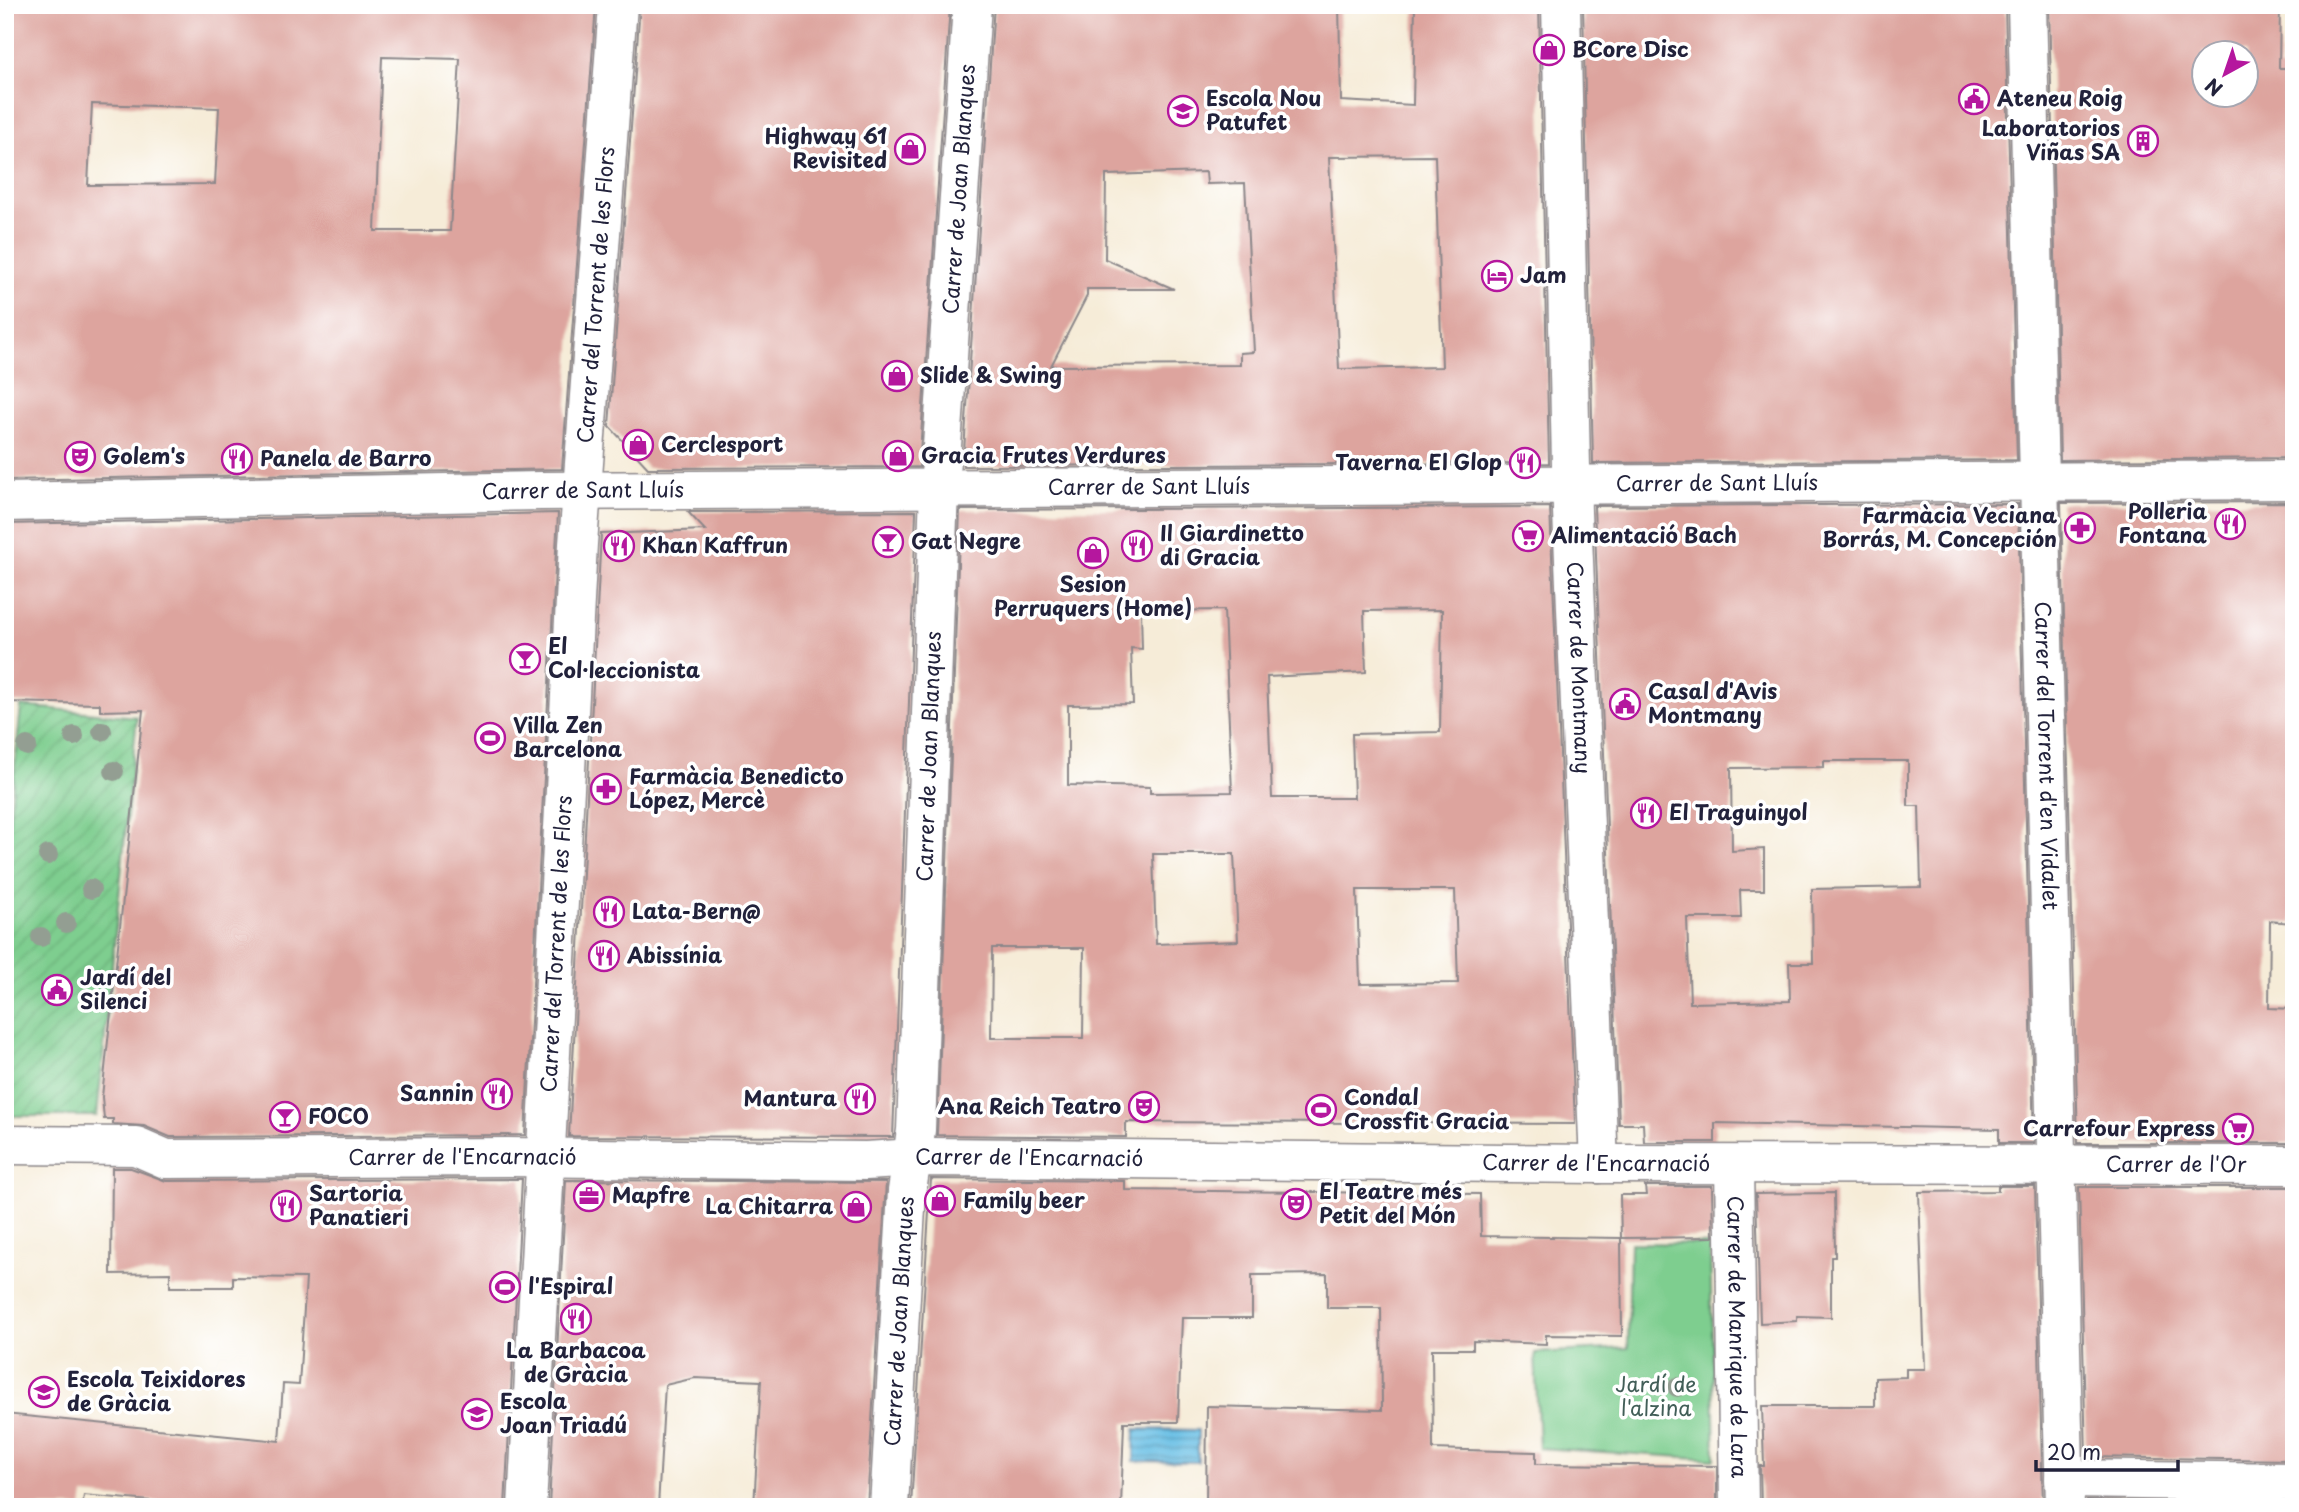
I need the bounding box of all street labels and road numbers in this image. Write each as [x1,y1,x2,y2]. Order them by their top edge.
street label: Carrer de Joan Blanques [933,63,982,315]
street label: Carrer del Torrent de les Flors [568,145,621,444]
street label: Carrer de Sant Lluís [1615,465,1818,498]
street label: Carrer de Sant Lluís [1047,469,1250,502]
street label: Carrer de Sant Lluís [481,472,684,506]
street label: Carrer de Montmany [1560,561,1601,774]
street label: Carrer del Torrent d'en Vidalet [2028,601,2068,910]
street label: Carrer de Joan Blanques [907,631,948,882]
street label: Carrer del Torrent de les Flors [531,794,579,1093]
street label: Carrer de l'Encarnació [348,1139,577,1172]
street label: Carrer de l'Encarnació [914,1139,1143,1173]
street label: Carrer de l'Encarnació [1482,1145,1710,1178]
street label: Carrer de l'Or [2106,1147,2247,1179]
street label: Carrer de Joan Blanques [874,1195,921,1447]
street label: Carrer de Manrique de Lara [1720,1195,1757,1479]

